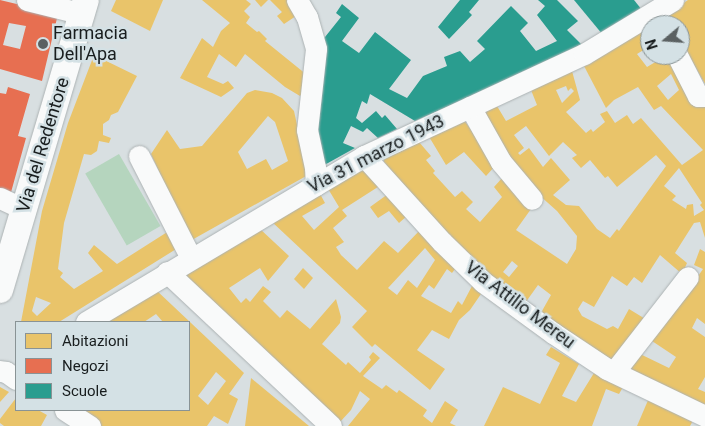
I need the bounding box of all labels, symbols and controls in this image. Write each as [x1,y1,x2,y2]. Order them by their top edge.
north arrow [640,15,690,65]
place label: Farmacia Dell'Apa [53,23,128,66]
text: N [643,37,661,52]
marker: Farmacia Dell'Apa [37,38,49,50]
street label: Via del Redentore [12,75,74,215]
street label: Via 31 marzo 1943 [304,110,448,198]
street label: Via Attilio Mereu [461,257,579,353]
legend [15,321,190,411]
text: Abitazioni [62,332,129,350]
text: Negozi [62,357,109,375]
text: Scuole [62,382,107,400]

